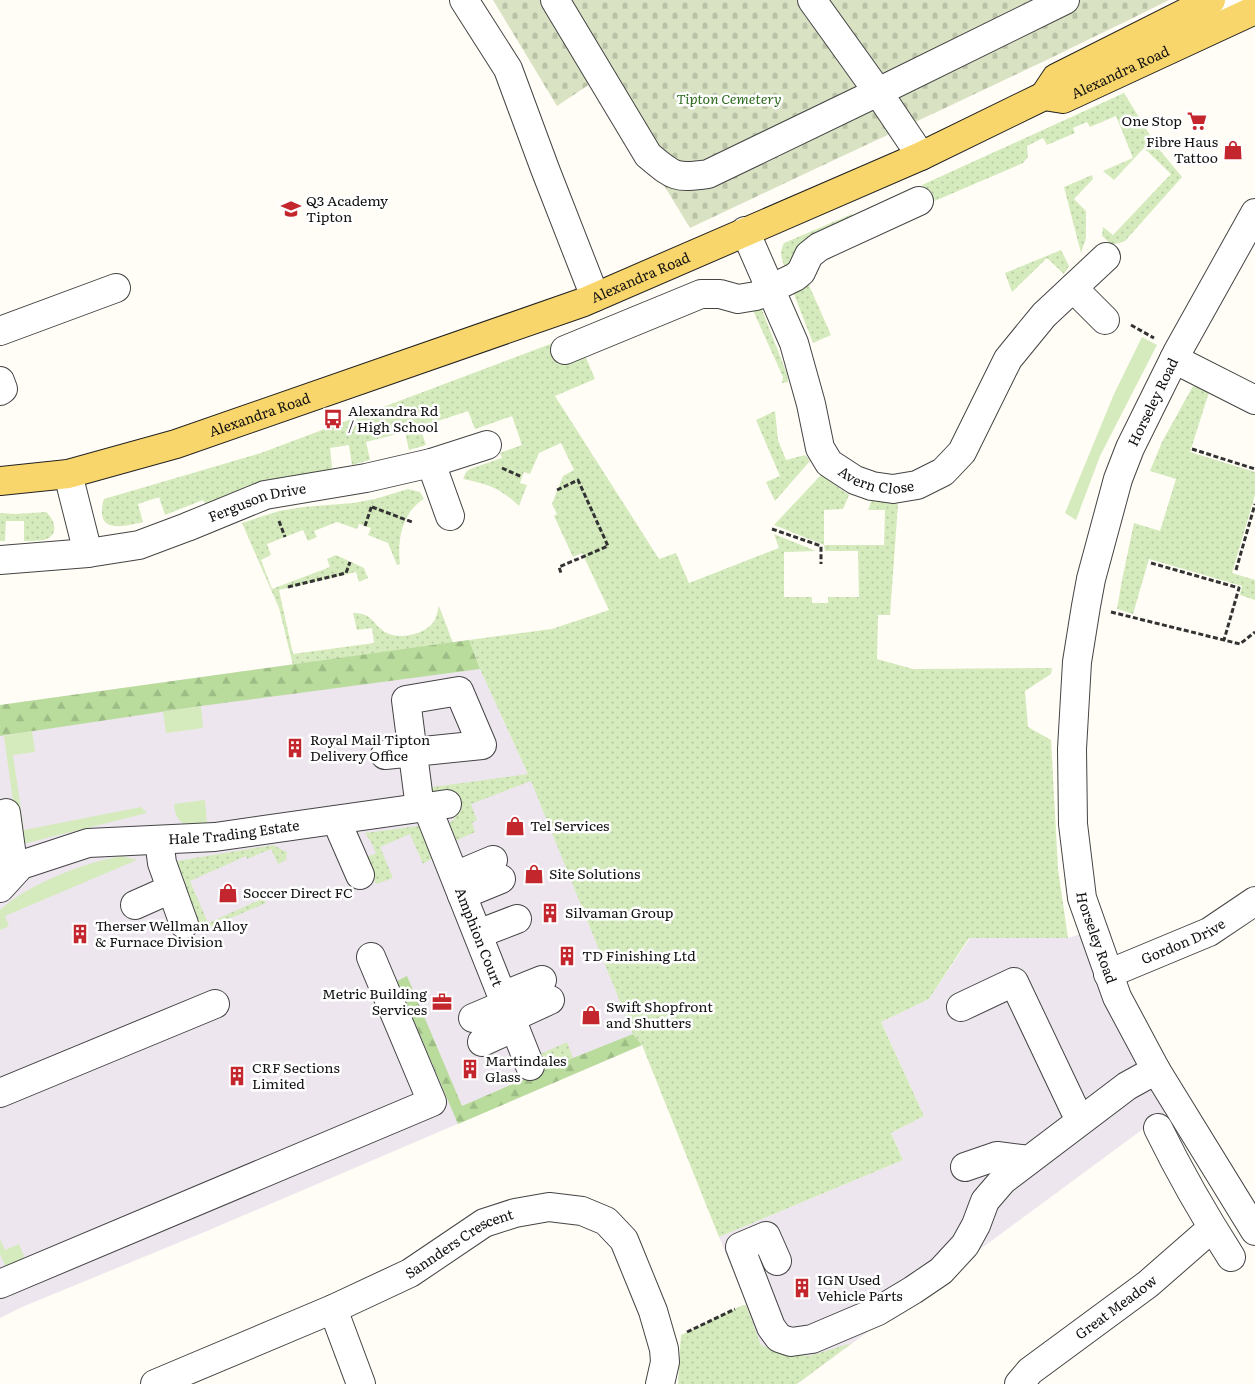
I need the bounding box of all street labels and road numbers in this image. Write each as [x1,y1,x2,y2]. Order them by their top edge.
street label: Alexandra Road [1068,40,1173,103]
street label: Alexandra Road [587,246,693,307]
street label: Horseley Road [1122,354,1182,449]
street label: Alexandra Road [206,387,313,441]
street label: Avern Close [835,461,915,498]
street label: Ferguson Drive [205,477,307,526]
street label: Hale Trading Estate [168,814,301,848]
street label: Amphion Court [451,884,509,990]
street label: Horseley Road [1072,891,1123,986]
street label: Gordon Drive [1138,913,1229,968]
street label: Sannders Crescent [401,1203,516,1283]
street label: Great Meadow [1071,1270,1161,1344]

